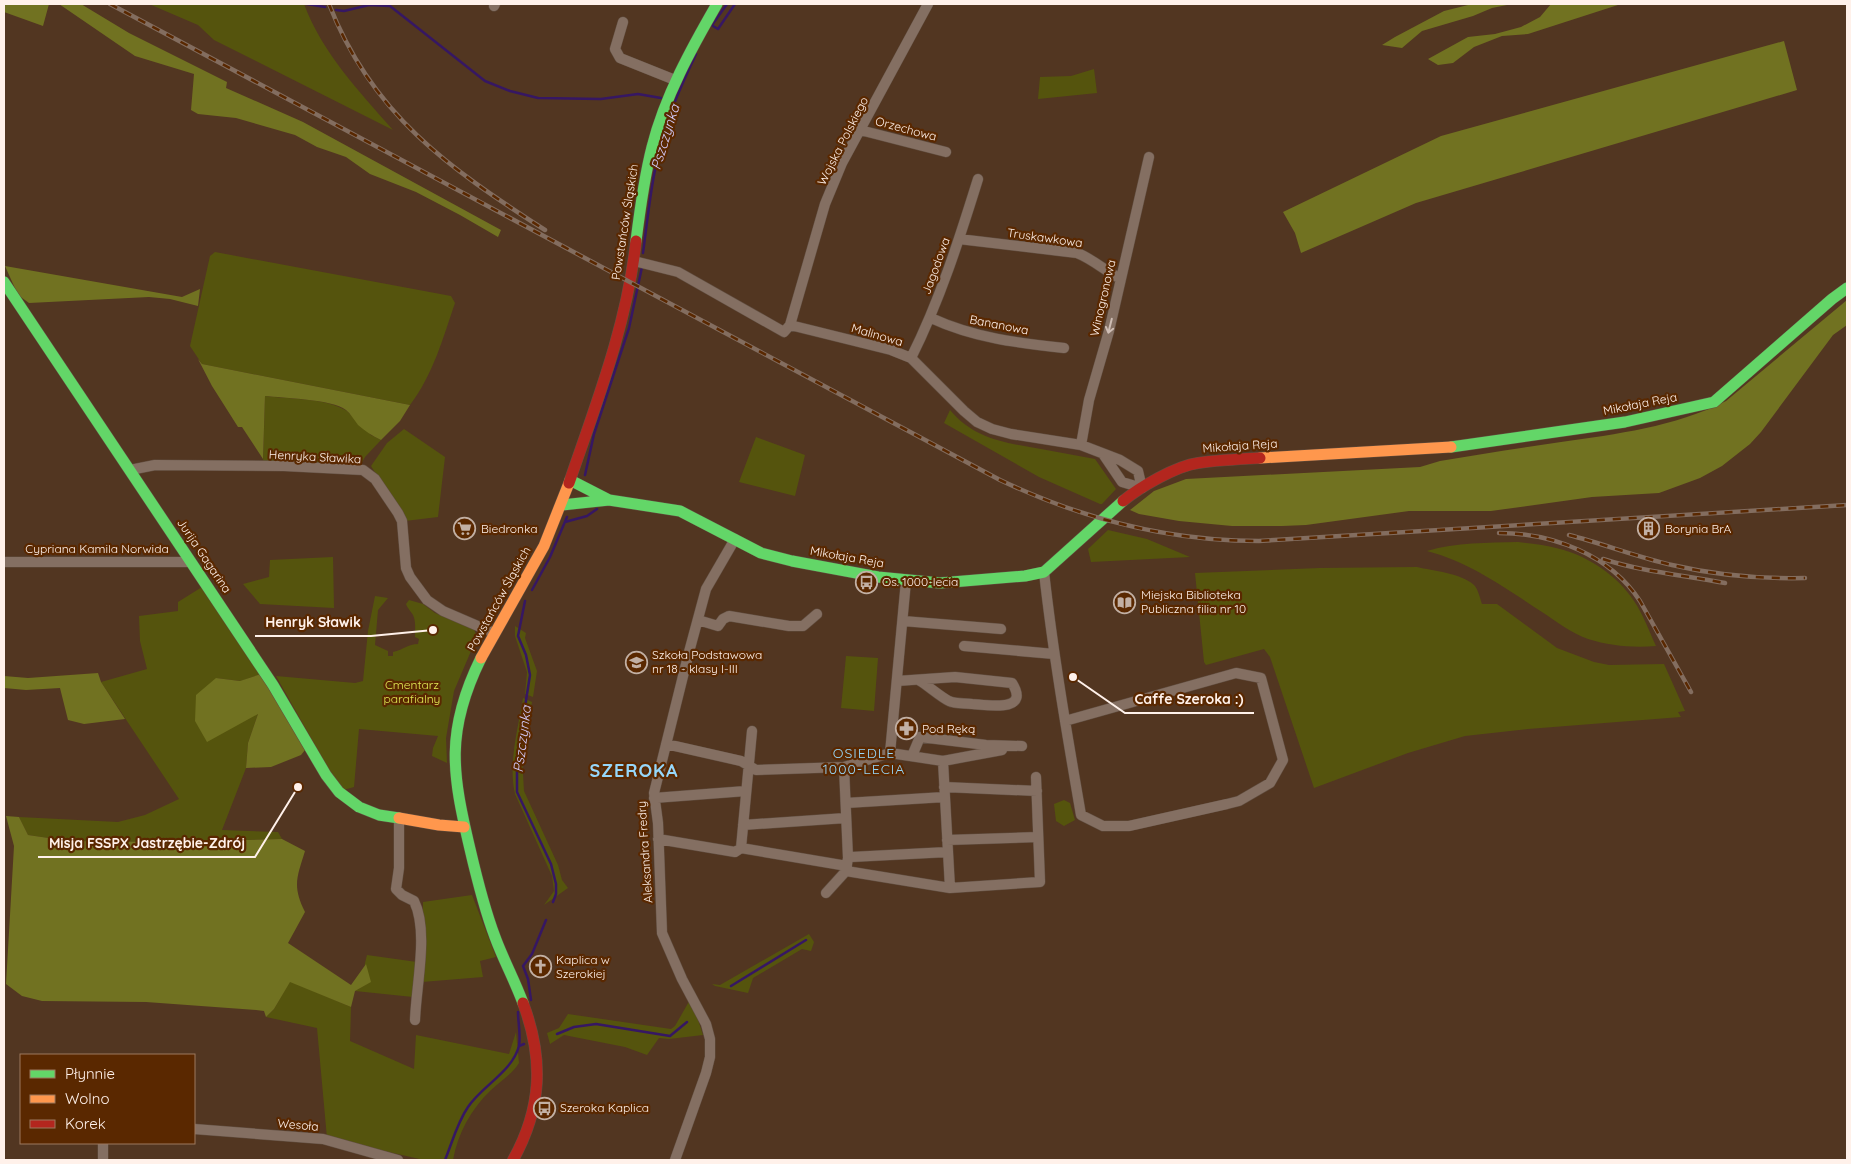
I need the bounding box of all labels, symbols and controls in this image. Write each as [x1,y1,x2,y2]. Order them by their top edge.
street label: Wojska Polskiego [814,94,871,188]
water label: Pszczynka [647,101,684,172]
street label: Orzechowa [874,113,938,144]
street label: Powstańców Śląskich [608,163,641,281]
street label: Truskawkowa [1006,225,1084,250]
street label: Jagodowa [918,235,953,296]
street label: Winogronowa [1086,258,1119,338]
street label: Bananowa [968,311,1030,338]
one-way arrow [1105,318,1114,334]
street label: Malinowa [850,320,905,349]
street label: Mikołaja Reja [1602,389,1678,418]
street label: Mikołaja Reja [1202,435,1278,456]
street label: Henryka Sławika [268,447,362,466]
street label: Jurija Gagarina [174,516,235,596]
supermarket icon: Biedronka [453,517,477,541]
building icon: Borynia BrA [1637,517,1661,541]
place label: Biedronka [481,521,538,536]
place label: Borynia BrA [1665,521,1732,536]
street label: Cypriana Kamila Norwida [25,541,169,556]
street label: Mikołaja Reja [809,543,885,570]
street label: Powstańców Śląskich [464,544,534,654]
bus stop icon: Os. 1000-lecia [854,570,878,594]
place label: Os. 1000-lecia [882,574,958,589]
place label: Miejska Biblioteka Publiczna filia nr 10 [1141,587,1246,616]
library icon: Miejska Biblioteka Publiczna filia nr 10 [1113,590,1137,614]
callout: Henryk Sławik [255,607,371,636]
text: Henryk Sławik [265,613,361,631]
place label: Szkoła Podstawowa nr 18 - klasy I-III [652,647,762,676]
school or university icon: Szkoła Podstawowa nr 18 - klasy I-III [624,650,648,674]
park label: Cmentarz parafialny [384,677,440,706]
callout: Caffe Szeroka :) [1125,684,1254,713]
text: Caffe Szeroka :) [1134,690,1244,708]
water label: Pszczynka [509,703,535,774]
pharmacy icon: Pod Ręką [894,717,918,741]
place label: Pod Ręką [922,721,975,736]
district label: OSIEDLE 1000-LECIA [823,744,905,778]
district label: SZEROKA [590,759,678,782]
street label: Aleksandra Fredry [633,800,656,904]
callout: Misja FSSPX Jastrzębie-Zdrój [38,828,255,857]
text: Misja FSSPX Jastrzębie-Zdrój [49,834,245,852]
place label: Kaplica w Szerokiej [556,952,610,981]
church icon: Kaplica w Szerokiej [528,955,552,979]
legend [20,1054,195,1144]
text: Płynnie [65,1064,115,1083]
text: Wolno [65,1089,110,1108]
bus stop icon: Szeroka Kaplica [532,1096,556,1120]
place label: Szeroka Kaplica [560,1100,649,1115]
text: Korek [65,1114,106,1133]
street label: Wesoła [277,1115,319,1134]

